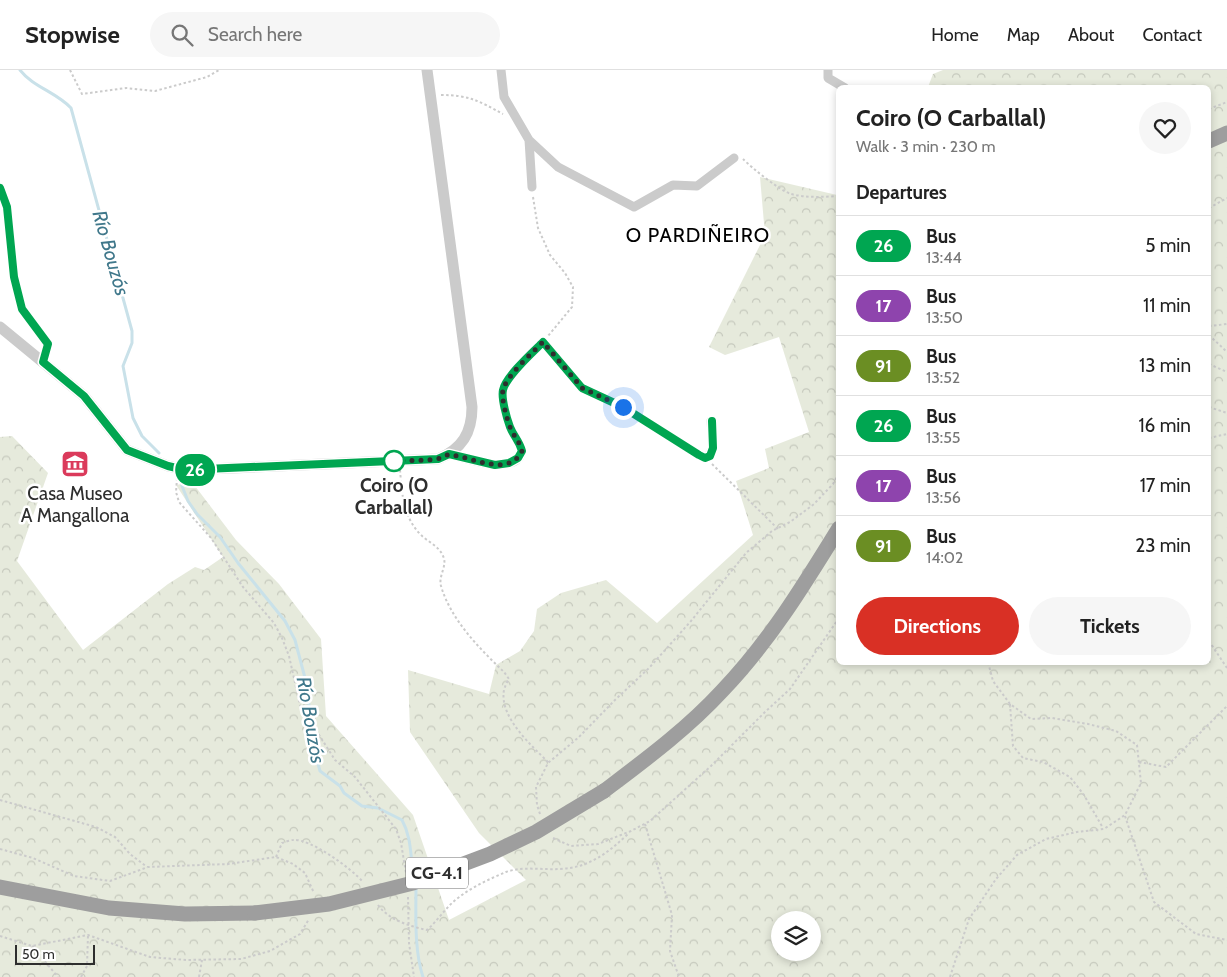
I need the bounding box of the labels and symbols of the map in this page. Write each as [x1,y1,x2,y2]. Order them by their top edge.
water label: Río Bouzós [87,208,135,299]
district label: O PARDIÑEIRO [626,223,770,247]
your location [611,395,636,420]
museum icon: Casa Museo A Mangallona [60,449,90,479]
marker: Coiro (O Carballal) [383,450,405,472]
line badge: 26 [172,454,218,486]
place label: Coiro (O Carballal) [355,474,433,519]
place label: Casa Museo A Mangallona [21,482,129,527]
water label: Río Bouzós [292,675,330,765]
road number: CG-4.1 [406,858,468,888]
scale bar [15,942,95,965]

